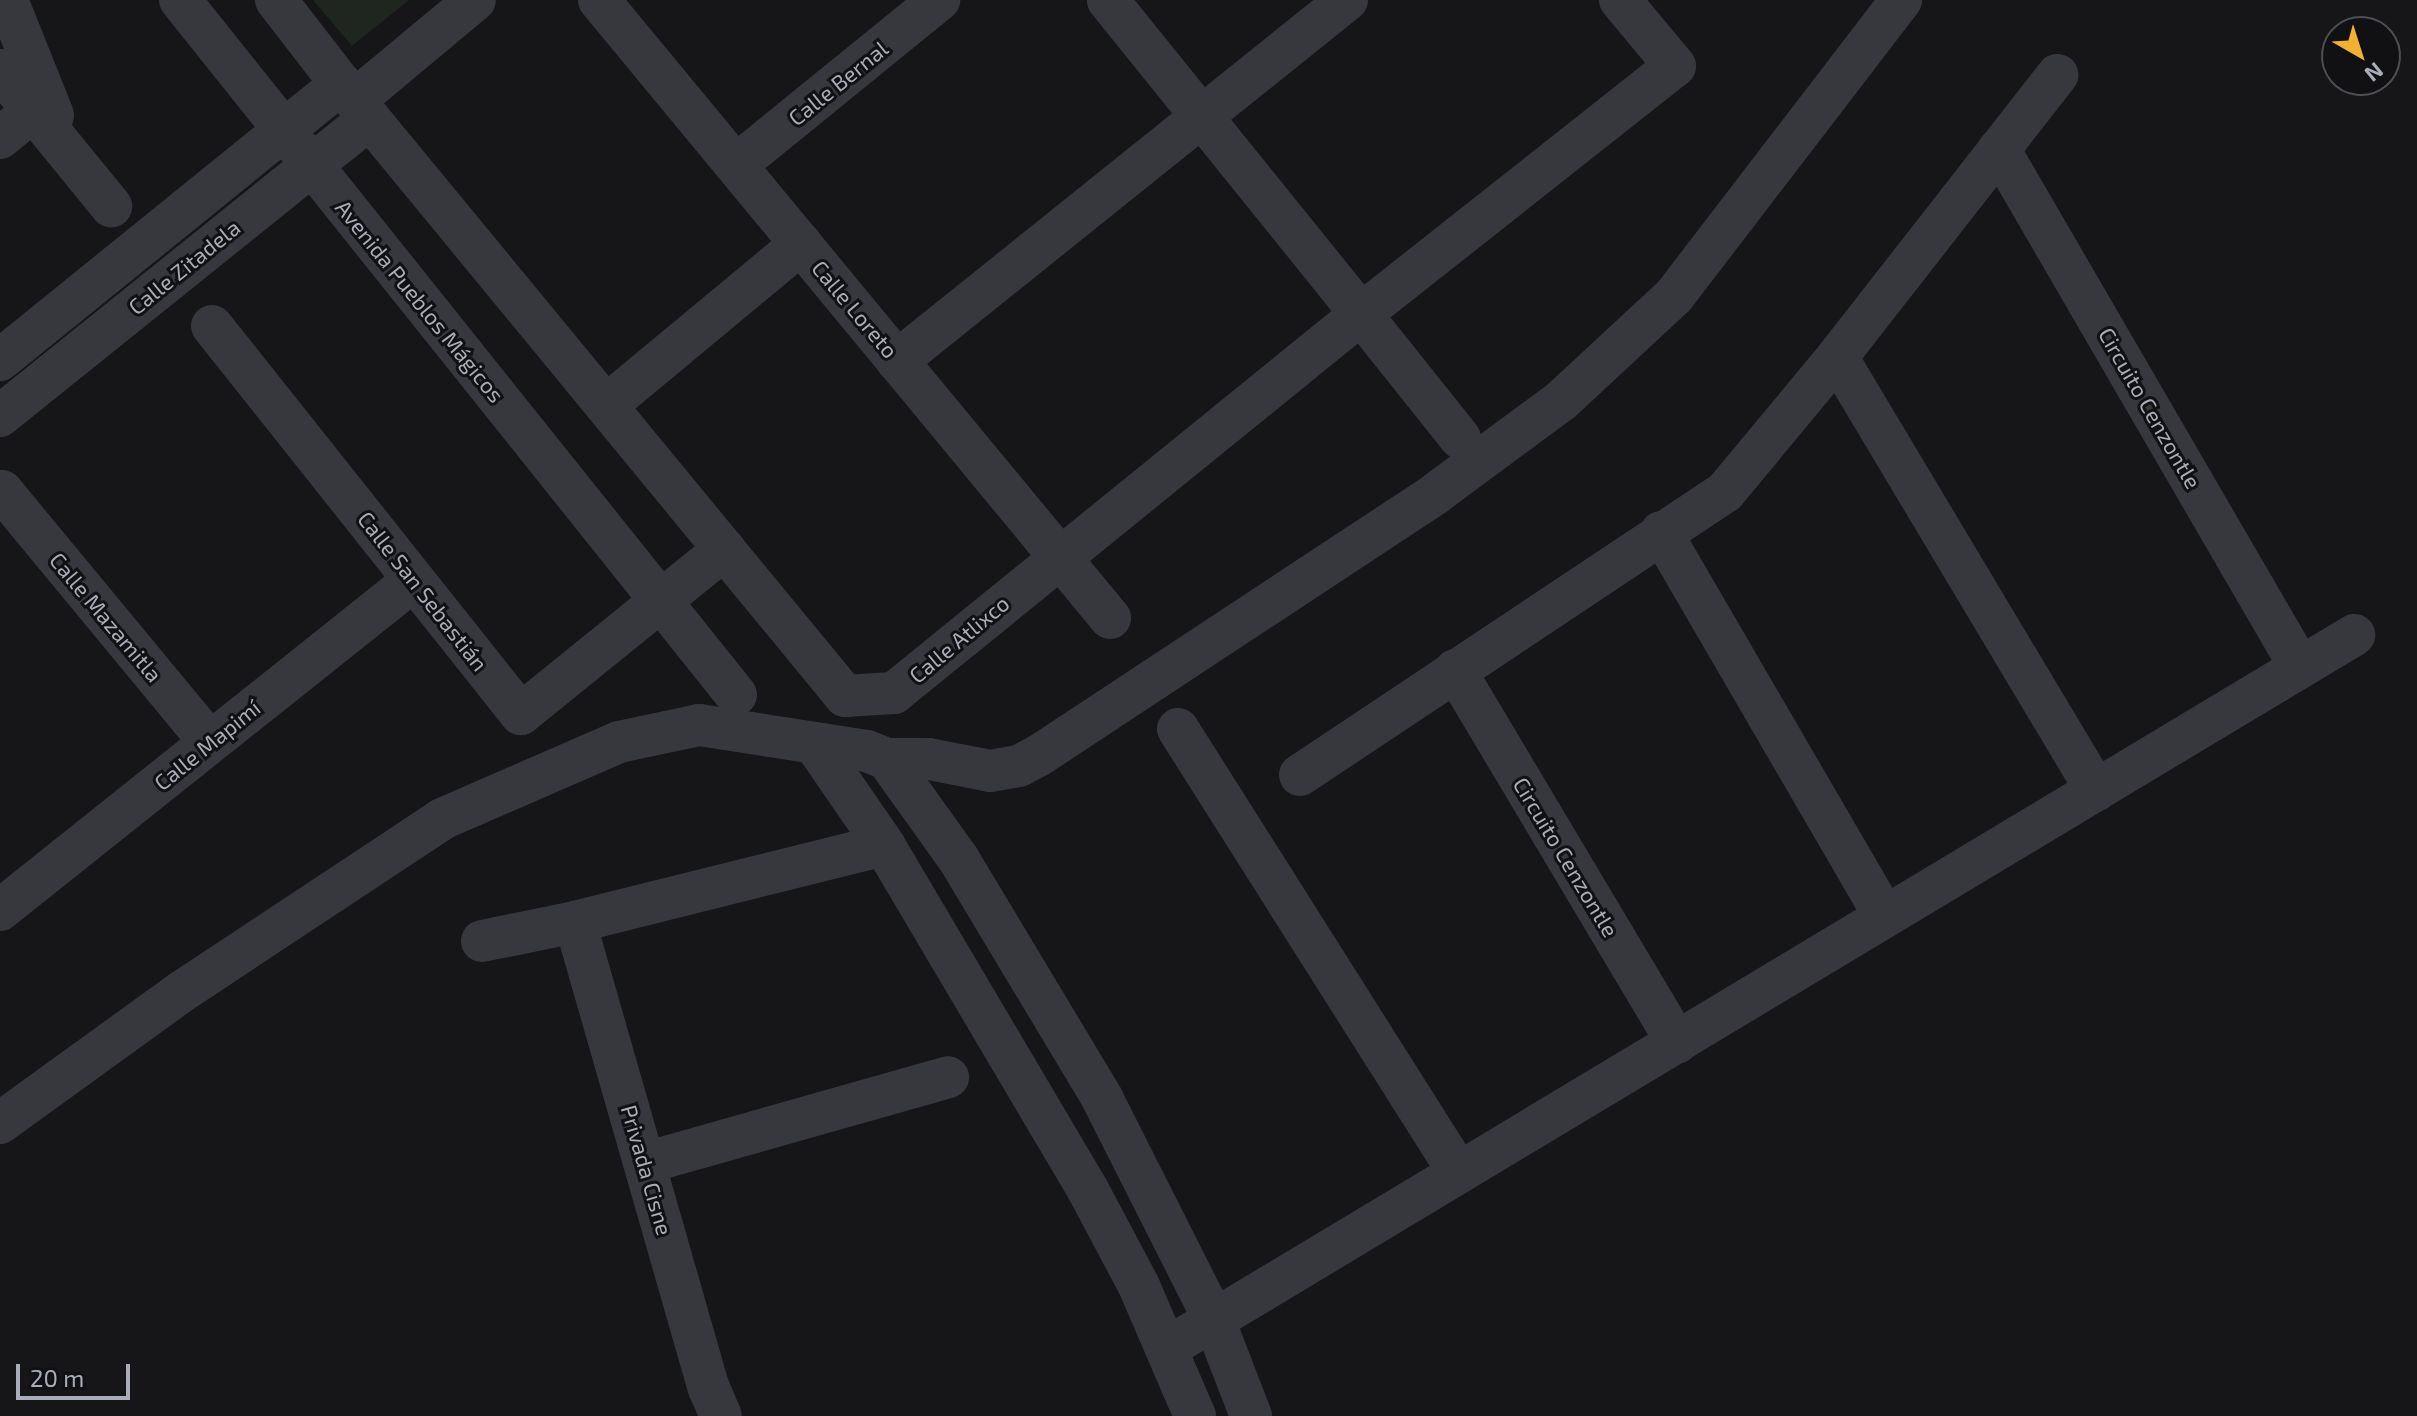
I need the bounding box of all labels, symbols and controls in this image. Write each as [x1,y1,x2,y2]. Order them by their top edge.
north arrow [2321,16,2401,96]
street label: Calle Bernal [783,35,893,131]
text: N [2360,58,2389,88]
street label: Avenida Pueblos Mágicos [330,194,510,408]
street label: Calle Zitadela [123,214,245,320]
street label: Calle Loreto [807,255,903,363]
street label: Circuito Cenzontle [2093,323,2207,493]
street label: Calle San Sebastián [353,506,493,676]
street label: Calle Mazamitla [44,547,168,687]
street label: Calle Atlixco [904,589,1014,689]
street label: Calle Mapimí [149,694,265,796]
street label: Circuito Cenzontle [1508,772,1624,942]
street label: Privada Cisne [616,1102,678,1238]
scale bar [20,1348,134,1398]
text: 20 m [30,1363,84,1392]

